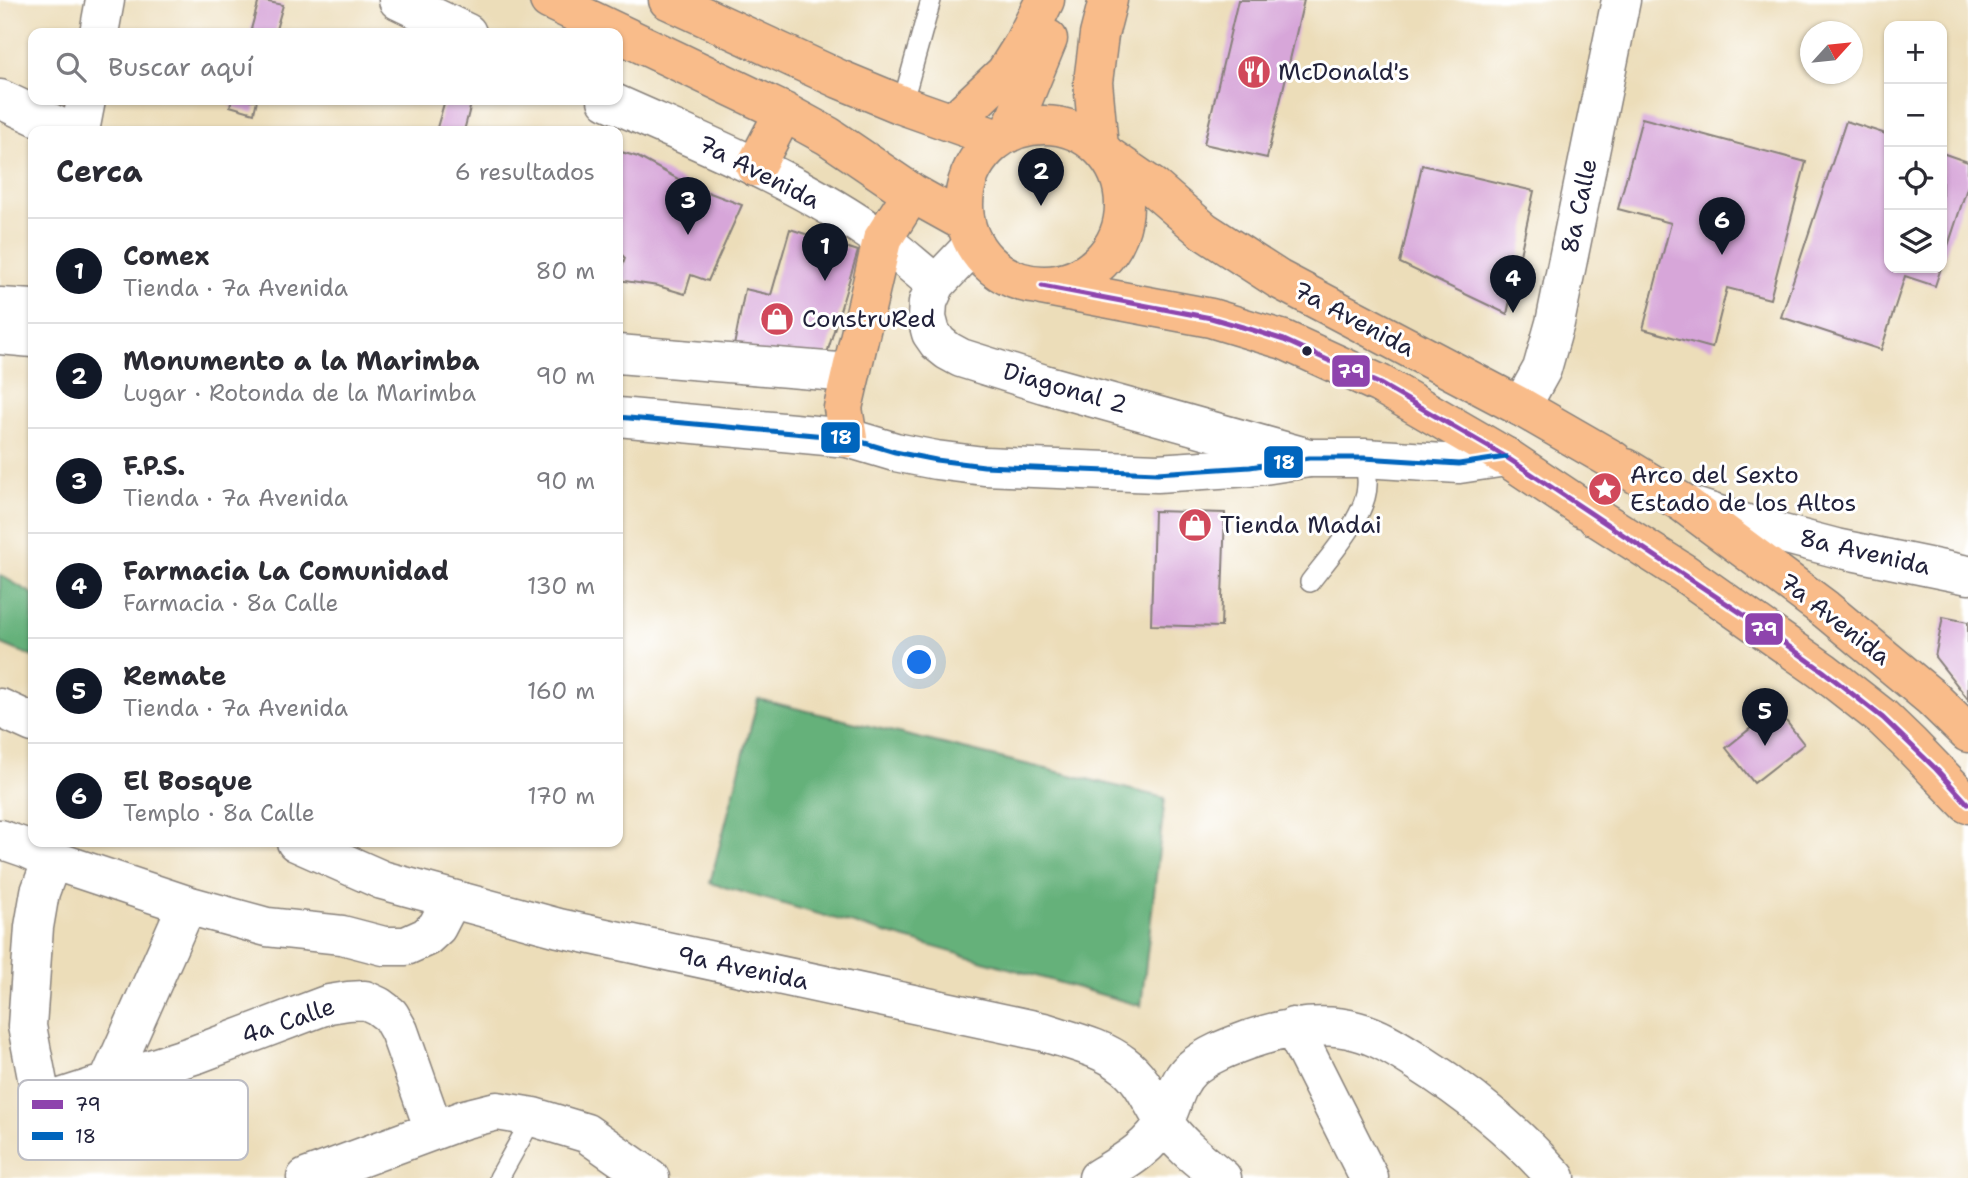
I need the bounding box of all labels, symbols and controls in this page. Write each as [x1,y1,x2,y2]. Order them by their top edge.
north arrow [1800,21,1863,84]
map controls [1884,21,1947,273]
button: + [1884,21,1947,84]
search box [28,28,623,105]
icon: search [52,48,90,86]
text: Buscar aquí [108,49,254,84]
restaurant icon: McDonald's [1235,53,1273,91]
place label: McDonald's [1278,56,1410,88]
button: − [1884,84,1947,147]
street label: 7a Avenida [693,128,825,216]
button: locate [1884,147,1947,210]
pin: 2 [1018,148,1064,206]
text: Cerca [56,151,143,192]
street label: 8a Calle [1553,156,1605,256]
text: 6 resultados [455,157,595,187]
pin: 3 [665,177,711,235]
pin: 6 [1699,197,1745,255]
button: layers [1884,210,1947,273]
pin: 1 [802,223,848,281]
text: Comex [123,238,209,273]
pin: 4 [1490,255,1536,313]
text: 1 [74,256,84,286]
text: 80 m [536,256,595,286]
text: Tienda · 7a Avenida [123,273,348,303]
street label: 7a Avenida [1288,274,1420,364]
shop icon: ConstruRed [758,300,796,338]
place label: ConstruRed [802,303,936,335]
text: Monumento a la Marimba [123,343,480,378]
unlabelled marker [1300,344,1314,358]
line badge: 79 [1331,354,1371,388]
street label: Diagonal 2 [999,355,1131,421]
text: 79 [1338,359,1364,384]
text: 2 [71,361,87,391]
text: 90 m [535,361,595,391]
text: Lugar · Rotonda de la Marimba [123,378,476,408]
line badge: 18 [820,421,861,454]
text: 18 [830,425,852,450]
line badge: 18 [1263,445,1304,479]
text: F.P.S. [123,448,185,483]
text: 18 [1273,450,1295,475]
place label: Arco del Sexto Estado de los Altos [1630,459,1856,519]
text: 3 [71,466,87,496]
text: 90 m [535,466,595,496]
place icon: Arco del Sexto Estado de los Altos [1586,470,1624,508]
text: Tienda · 7a Avenida [123,483,348,513]
shop icon: Tienda Madai [1176,506,1214,544]
place label: Tienda Madai [1220,509,1382,541]
street label: 8a Avenida [1796,521,1934,583]
text: Farmacia La Comunidad [123,553,449,588]
street label: 7a Avenida [1773,566,1897,673]
text: 4 [71,571,87,601]
text: 130 m [527,571,595,601]
text: Farmacia · 8a Calle [123,588,339,618]
line badge: 79 [1744,612,1784,646]
text: 79 [1751,617,1777,642]
your location [902,645,936,679]
text: Remate [123,658,227,693]
text: 5 [72,676,86,706]
text: 160 m [527,676,595,706]
pin: 5 [1742,688,1788,746]
text: Tienda · 7a Avenida [123,693,348,723]
text: El Bosque [123,763,253,798]
text: 6 [71,781,87,811]
text: 170 m [527,781,595,811]
text: Templo · 8a Calle [123,798,315,828]
street label: 9a Avenida [674,938,812,998]
street label: 4a Calle [237,990,339,1052]
legend [18,1080,248,1160]
text: 79 [75,1092,101,1117]
text: 18 [75,1124,96,1149]

